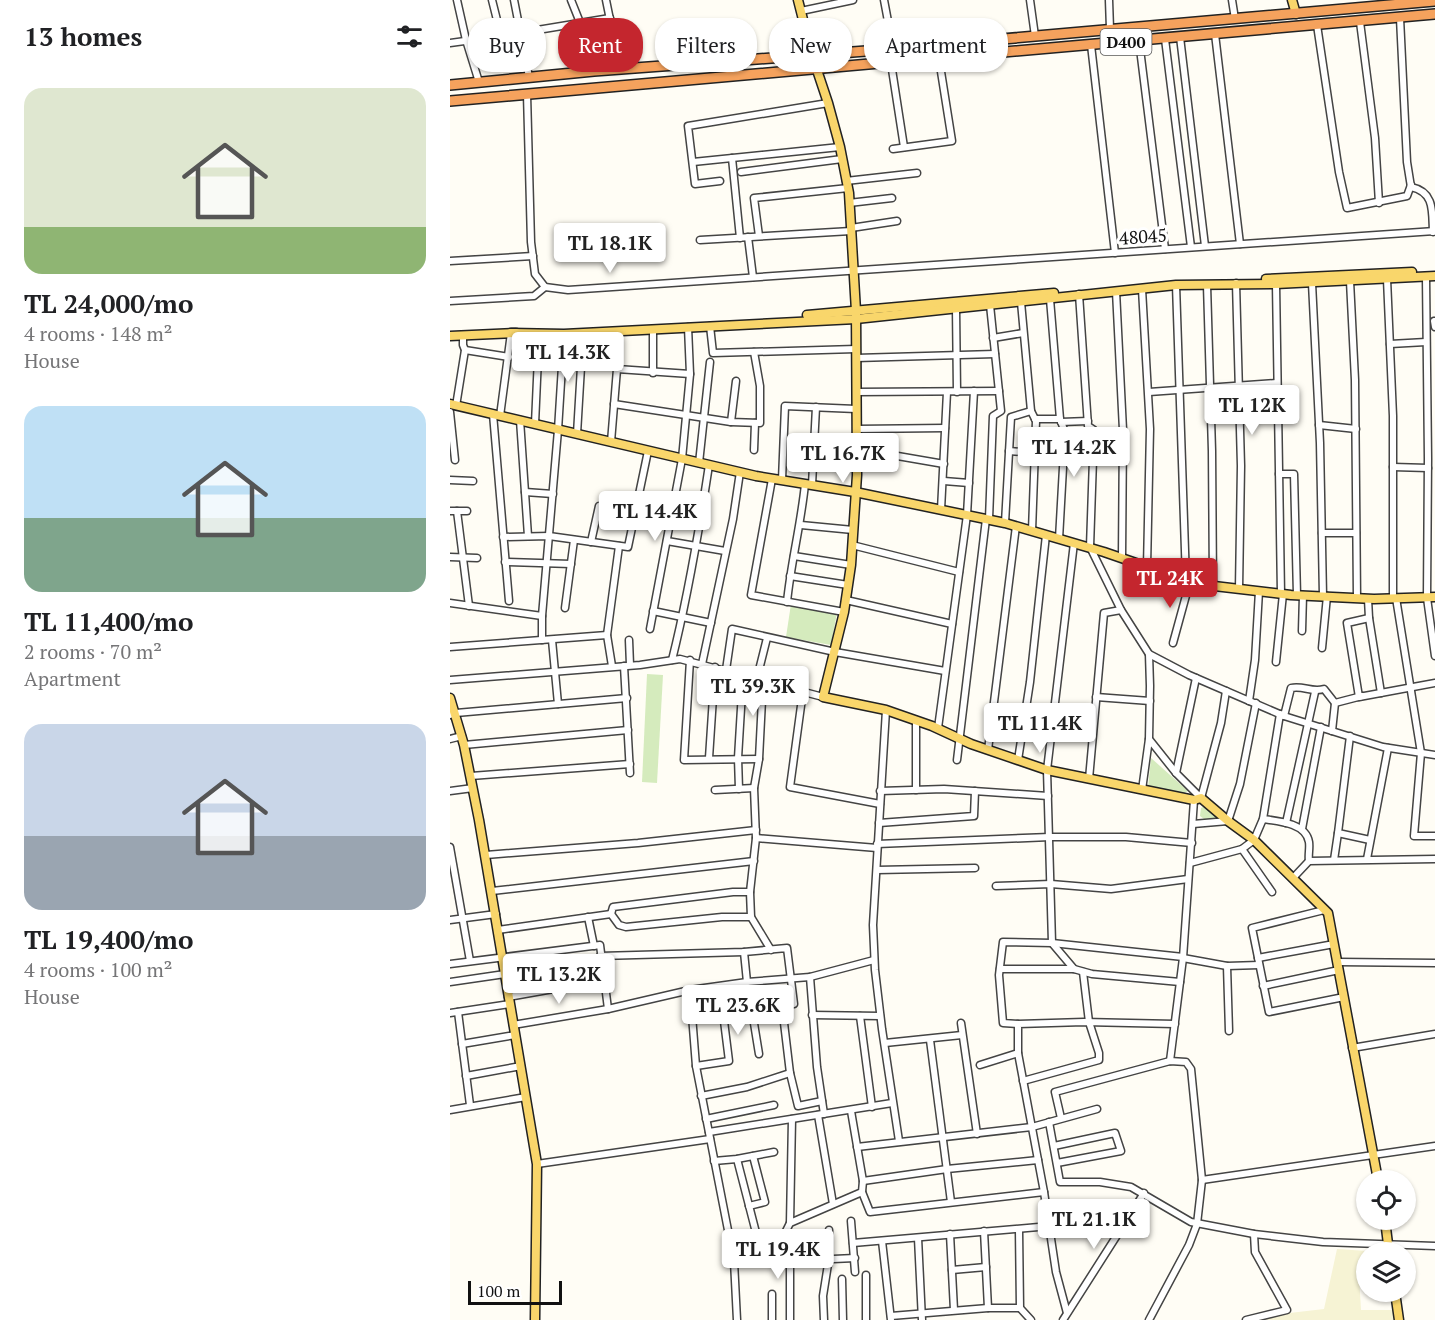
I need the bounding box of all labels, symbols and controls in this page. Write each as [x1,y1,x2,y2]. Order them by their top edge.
chip: Buy [468,18,546,72]
chip: Rent [558,18,643,72]
chip: Filters [655,18,757,72]
chip: New [769,18,852,72]
chip: Apartment [864,18,1008,72]
text: 13 homes [24,19,142,53]
icon: filters [393,20,426,53]
road number: D400 [1100,29,1152,55]
icon: home [171,127,279,235]
street label: 48045 [1118,222,1168,250]
pin: TL 18.1K [548,223,672,274]
text: TL 18.1K [568,229,652,256]
text: TL 24,000/mo [24,286,193,320]
text: 4 rooms · 148 m² [24,320,172,347]
pin: TL 14.3K [506,332,630,383]
text: TL 14.3K [526,338,610,365]
text: House [24,347,80,374]
pin: TL 12K [1203,385,1301,436]
text: TL 12K [1218,391,1286,418]
pin: TL 14.2K [1012,427,1136,478]
pin: TL 16.7K [781,433,905,484]
text: TL 14.2K [1032,433,1116,460]
text: TL 16.7K [801,439,885,466]
icon: home [171,445,279,553]
pin: TL 14.4K [593,491,717,542]
text: TL 14.4K [613,497,697,524]
pin: TL 24K [1121,558,1219,609]
text: TL 24K [1136,564,1204,591]
text: TL 11,400/mo [24,604,193,638]
text: 2 rooms · 70 m² [24,638,162,665]
text: Apartment [24,665,121,692]
pin: TL 39.3K [691,666,815,717]
text: TL 39.3K [711,672,795,699]
pin: TL 11.4K [978,703,1102,754]
text: TL 11.4K [998,709,1082,736]
icon: home [171,763,279,871]
text: TL 19,400/mo [24,922,193,956]
pin: TL 13.2K [497,954,621,1005]
text: 4 rooms · 100 m² [24,956,172,983]
text: TL 13.2K [517,960,601,987]
text: House [24,983,80,1010]
pin: TL 23.6K [676,985,800,1036]
text: TL 23.6K [696,991,780,1018]
map controls [1356,1170,1416,1302]
button: locate [1356,1170,1416,1230]
pin: TL 21.1K [1032,1199,1156,1250]
text: TL 21.1K [1052,1205,1136,1232]
pin: TL 19.4K [716,1229,840,1280]
text: TL 19.4K [736,1235,820,1262]
button: layers [1356,1242,1416,1302]
scale bar [468,1278,562,1306]
text: 100 m [477,1280,520,1302]

